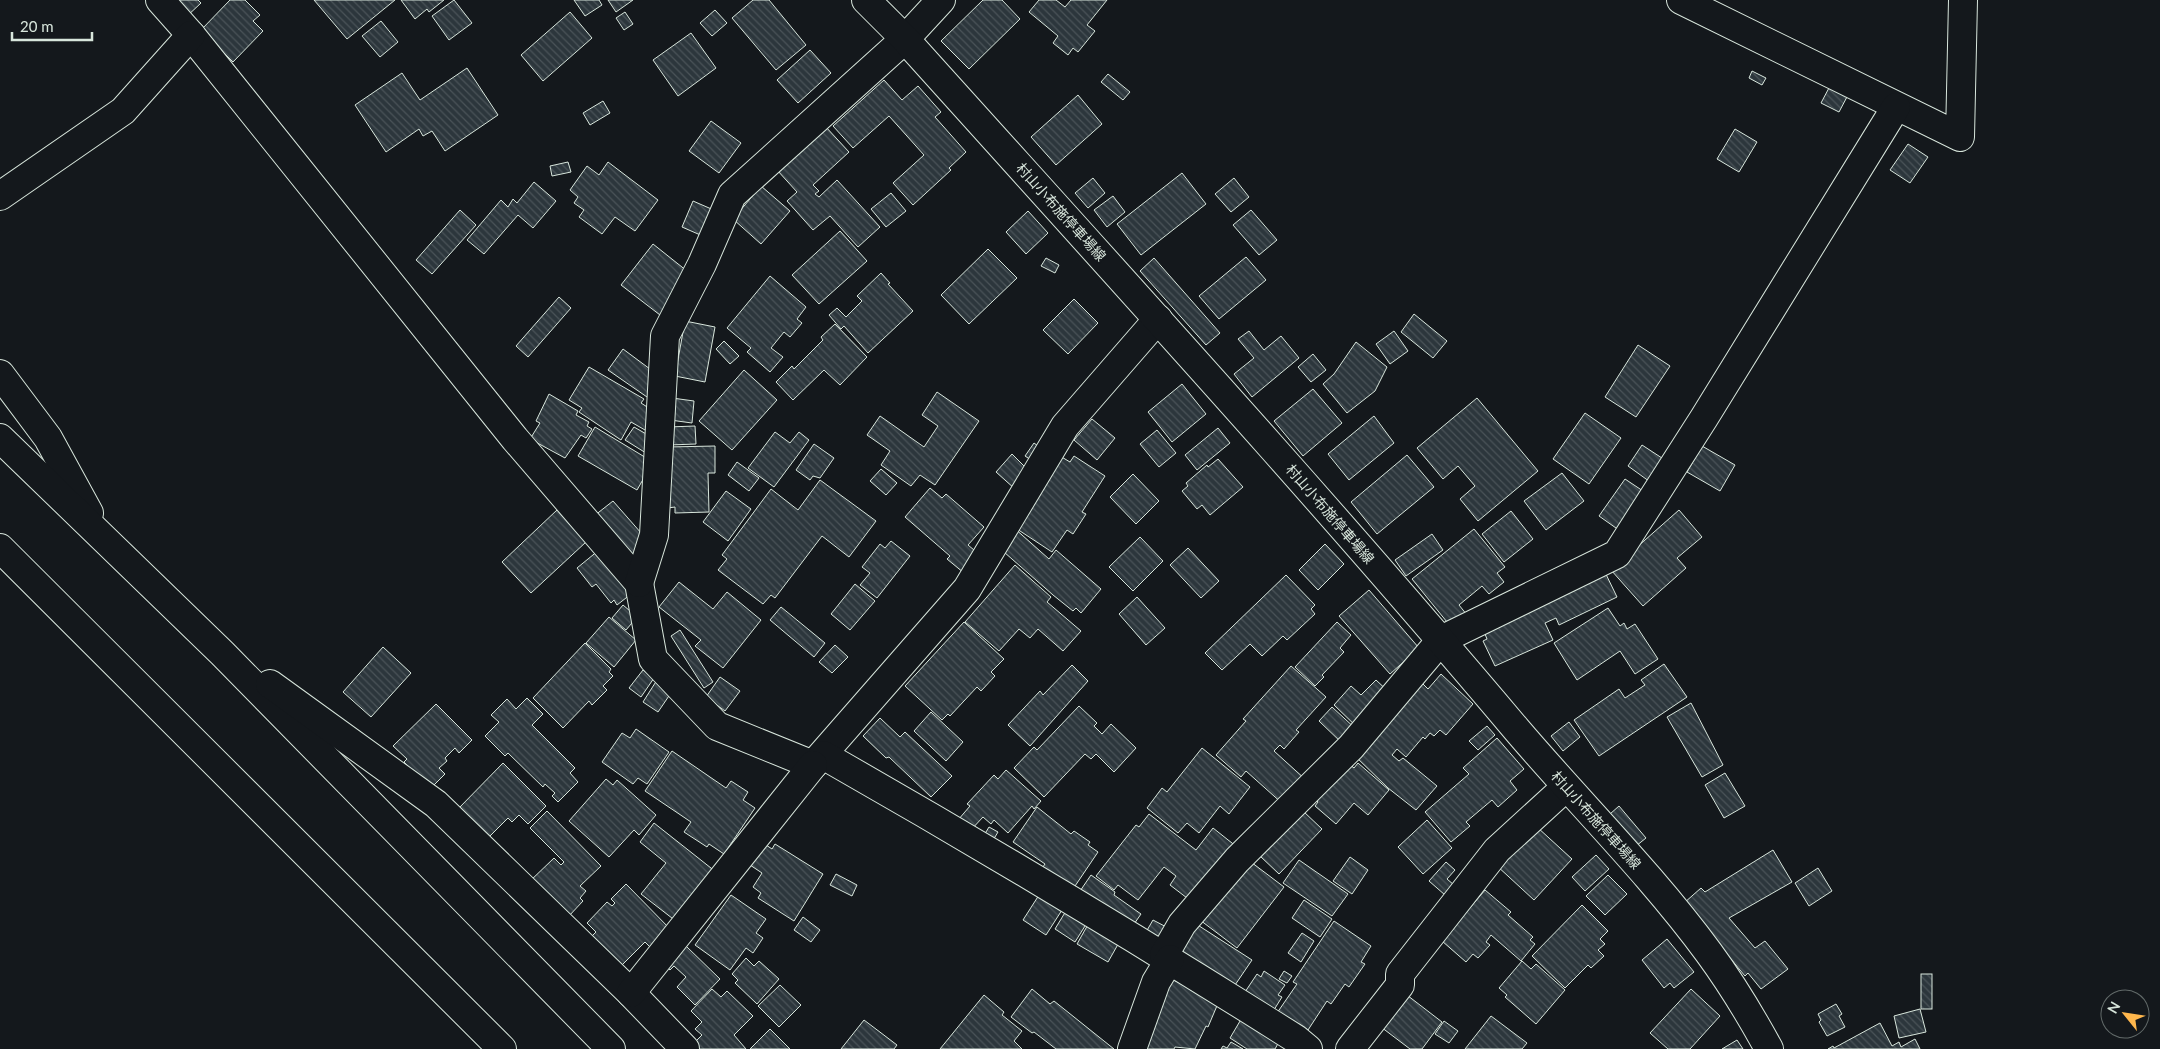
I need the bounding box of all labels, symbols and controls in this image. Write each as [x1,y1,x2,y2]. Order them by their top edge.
scale bar [12,10,92,42]
text: 20 m [20,17,54,35]
street label: 村山小布施停車場線 [1013,159,1110,264]
street label: 村山小布施停車場線 [1283,461,1378,567]
street label: 村山小布施停車場線 [1548,767,1645,872]
north arrow [2100,989,2150,1039]
text: N [2103,998,2123,1016]

